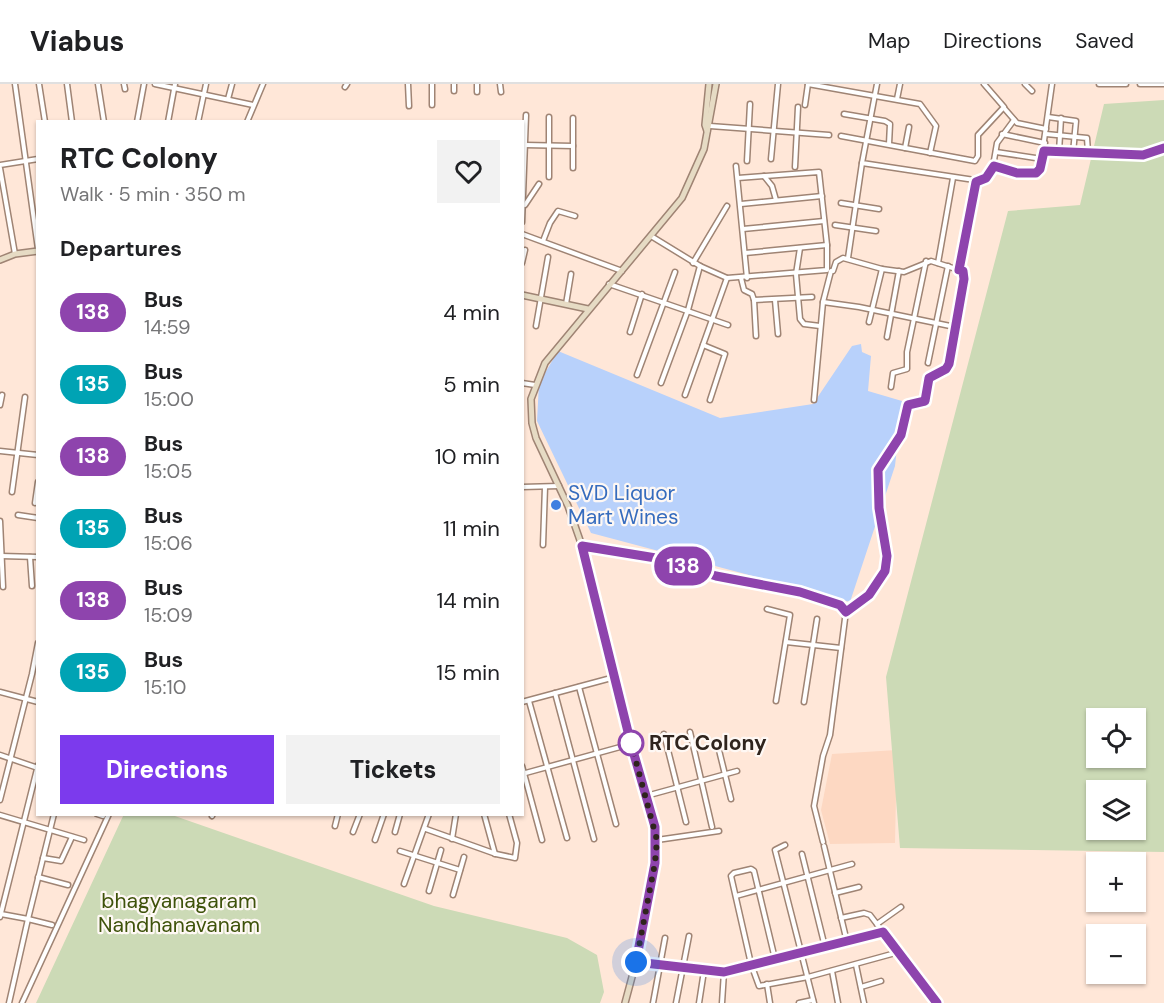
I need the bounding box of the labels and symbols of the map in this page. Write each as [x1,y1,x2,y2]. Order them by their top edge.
place label: SVD Liquor Mart Wines [568,479,679,531]
marker: SVD Liquor Mart Wines [549,498,563,512]
line badge: 138 [648,546,718,586]
place label: RTC Colony [649,729,767,757]
marker: RTC Colony [618,730,644,756]
park label: bhagyanagaram Nandhanavanam [98,887,260,939]
your location [621,947,651,977]

